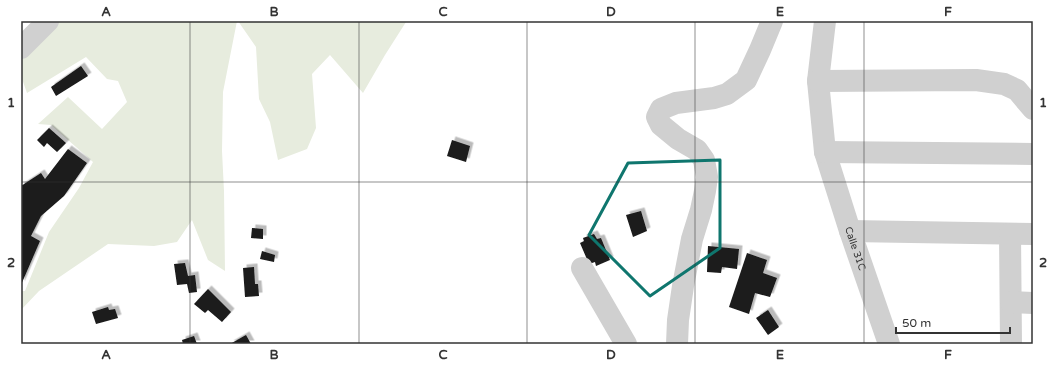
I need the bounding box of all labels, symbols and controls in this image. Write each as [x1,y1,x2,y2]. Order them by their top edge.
text: A [101,4,111,20]
text: B [269,4,279,20]
text: C [438,4,448,20]
text: D [606,4,616,20]
text: E [776,4,784,20]
text: F [944,4,952,20]
text: 1 [7,95,15,111]
text: 1 [1039,95,1047,111]
street label: Calle 31C [842,225,868,272]
text: 2 [7,255,15,271]
text: 2 [1039,255,1047,271]
scale bar [896,309,1010,335]
text: 50 m [902,316,931,330]
text: A [101,347,111,363]
text: B [269,347,279,363]
text: C [438,347,448,363]
text: D [606,347,616,363]
text: E [776,347,784,363]
text: F [944,347,952,363]

